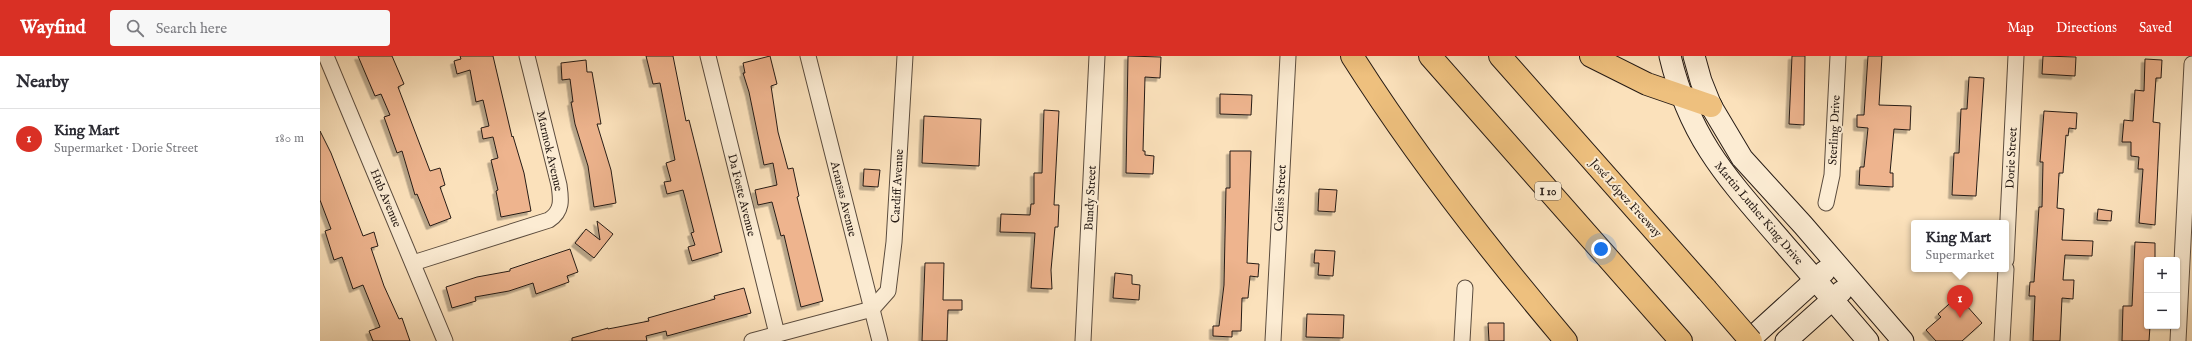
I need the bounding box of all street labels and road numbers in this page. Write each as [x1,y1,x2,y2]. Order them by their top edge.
street label: Sterling Drive [1825,94,1844,165]
street label: Marmok Avenue [533,109,566,193]
street label: Dorie Street [2002,127,2021,189]
street label: Cardiff Avenue [888,148,907,223]
street label: Da Foste Avenue [724,152,759,238]
street label: José López Freeway [1584,155,1665,241]
street label: Aransas Avenue [827,159,860,239]
street label: Martin Luther King Drive [1711,159,1807,268]
street label: Corliss Street [1271,164,1290,232]
street label: Bundy Street [1081,165,1100,231]
street label: Hub Avenue [367,167,405,230]
road number: I 10 [1535,182,1561,200]

